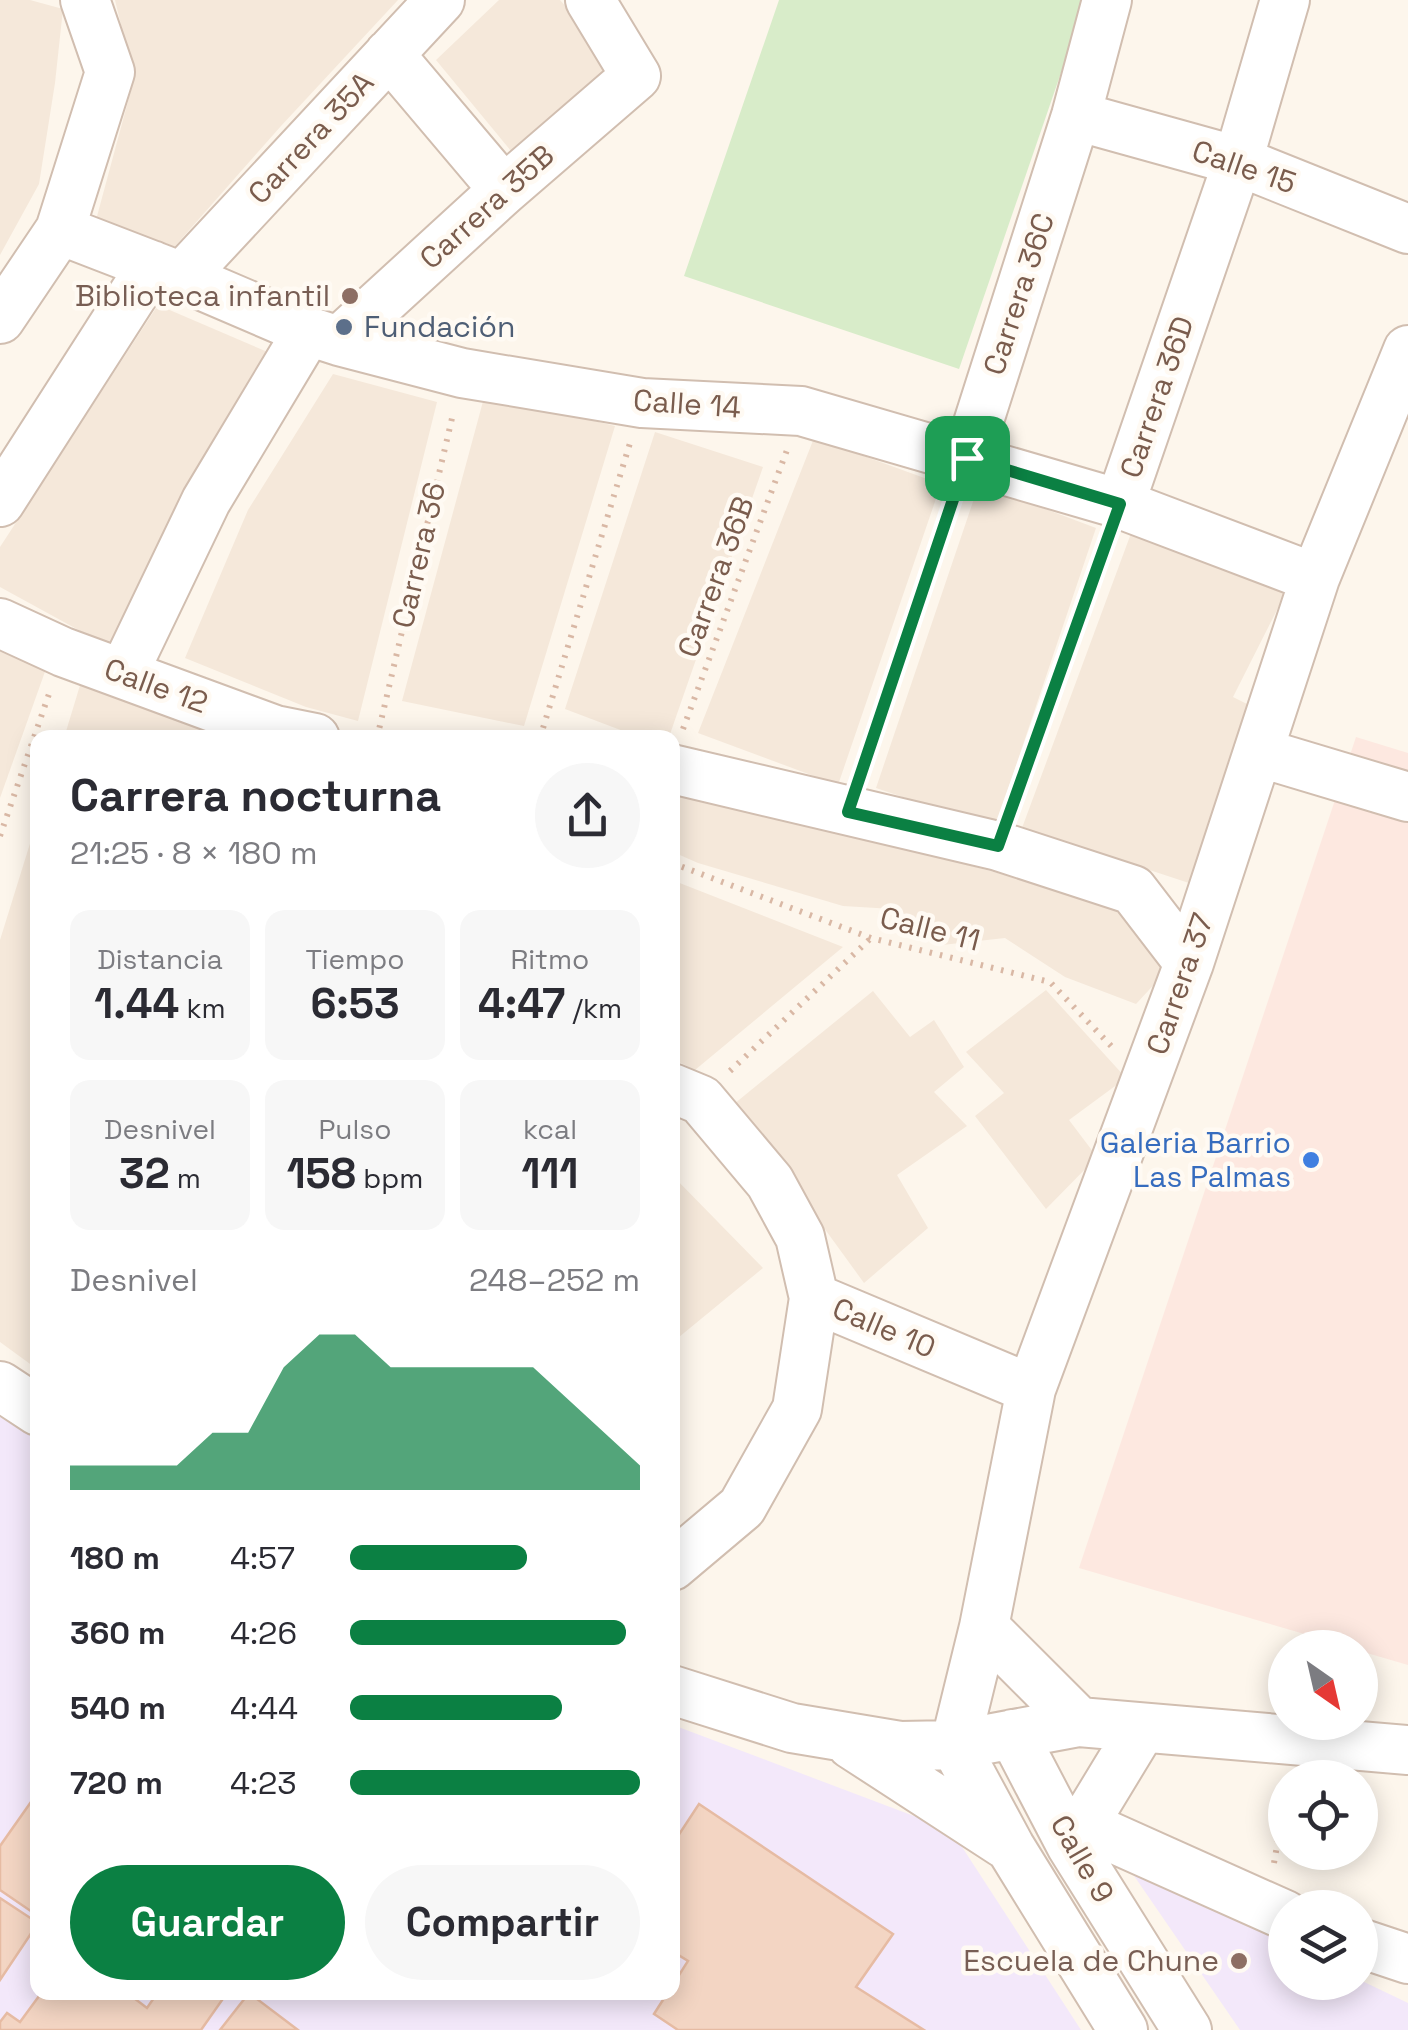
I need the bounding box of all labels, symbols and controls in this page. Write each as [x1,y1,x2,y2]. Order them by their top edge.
street label: Carrera 35A [239,63,382,212]
street label: Calle 15 [1187,131,1301,202]
street label: Carrera 35B [411,136,562,277]
street label: Carrera 36C [974,208,1063,380]
place label: Biblioteca infantil [75,276,330,315]
marker: Biblioteca infantil [339,285,361,307]
place label: Fundación [364,307,515,346]
street label: Carrera 36D [1111,311,1202,483]
marker: Fundación [333,316,355,338]
street label: Calle 14 [632,380,742,427]
pin [925,416,1010,501]
icon: arrive [940,431,995,486]
street label: Carrera 36 [383,478,454,632]
street label: Carrera 36B [668,491,763,663]
street label: Calle 12 [99,649,213,722]
button: share [535,763,640,868]
text: Carrera nocturna [70,767,441,824]
text: 21:25 · 8 × 180 m [70,833,317,873]
street label: Calle 11 [876,897,984,960]
street label: Carrera 37 [1137,908,1222,1060]
text: Distancia [97,941,223,977]
text: Tiempo [305,941,405,977]
text: Ritmo [511,941,589,977]
text: 1.44 [94,977,179,1030]
text: 6:53 [310,977,400,1030]
text: 4:47 [478,977,565,1030]
text: km [179,990,226,1026]
text: /km [565,990,622,1026]
text: Desnivel [104,1111,216,1147]
text: Pulso [319,1111,391,1147]
text: kcal [523,1111,577,1147]
place label: Galeria Barrio Las Palmas [1100,1123,1291,1196]
text: 32 [119,1147,170,1200]
text: 158 [287,1147,356,1200]
text: 111 [522,1147,578,1200]
marker: Galeria Barrio Las Palmas [1300,1149,1322,1171]
text: m [170,1160,201,1196]
text: bpm [356,1160,423,1196]
text: Desnivel [70,1260,198,1300]
text: 248–252 m [469,1260,640,1300]
street label: Calle 10 [827,1288,942,1367]
text: 180 m [70,1538,160,1578]
text: 4:57 [230,1538,295,1578]
text: 360 m [70,1613,165,1653]
text: 4:26 [230,1613,297,1653]
north arrow [1268,1630,1378,1740]
map controls [1268,1630,1378,2000]
text: 540 m [70,1688,166,1728]
text: 4:44 [230,1688,298,1728]
button: locate [1268,1760,1378,1870]
text: 720 m [70,1763,163,1803]
text: 4:23 [230,1763,297,1803]
street label: Calle 9 [1042,1808,1123,1910]
button: Guardar [70,1865,345,1980]
button: Compartir [365,1865,640,1980]
button: layers [1268,1890,1378,2000]
place label: Escuela de Chune [963,1941,1219,1980]
marker: Escuela de Chune [1228,1950,1250,1972]

